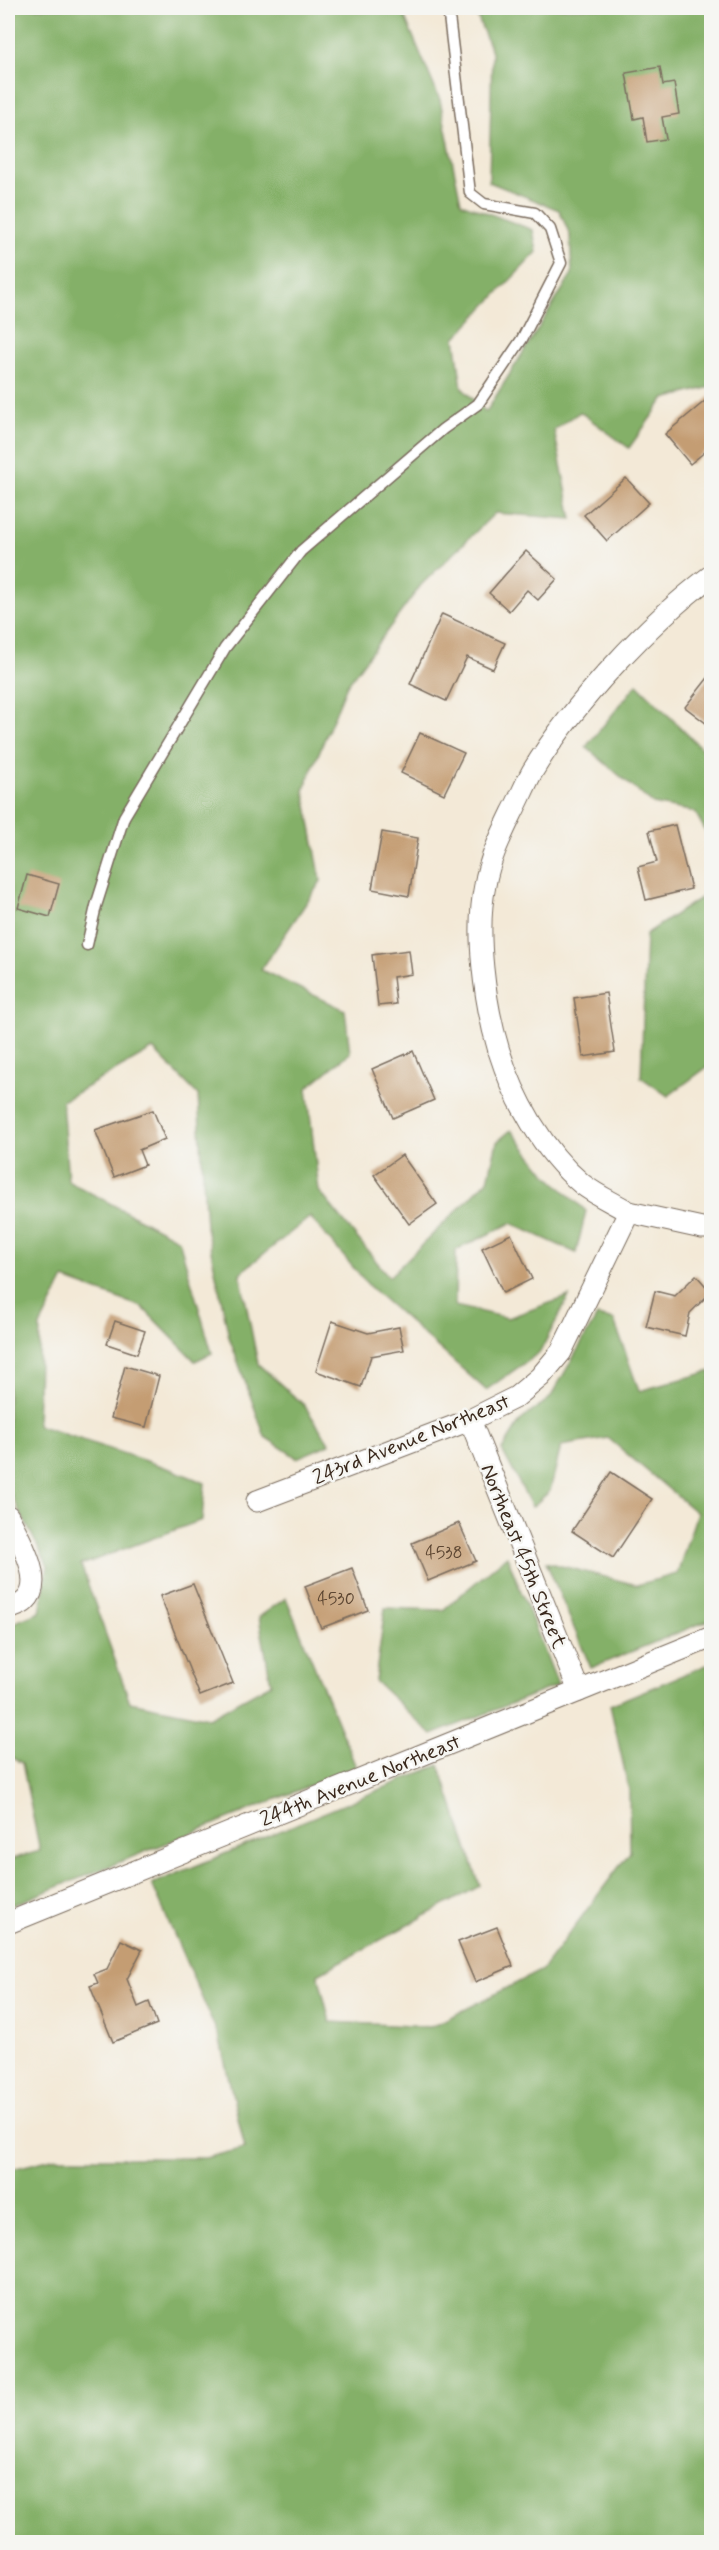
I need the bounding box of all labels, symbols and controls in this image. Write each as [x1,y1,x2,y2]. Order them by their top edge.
street label: 243rd Avenue Northeast [309,1387,514,1492]
street label: Northeast 45th Street [473,1460,573,1653]
house number: 4538 [425,1541,463,1565]
house number: 4530 [317,1587,355,1611]
street label: 244th Avenue Northeast [256,1728,465,1834]

